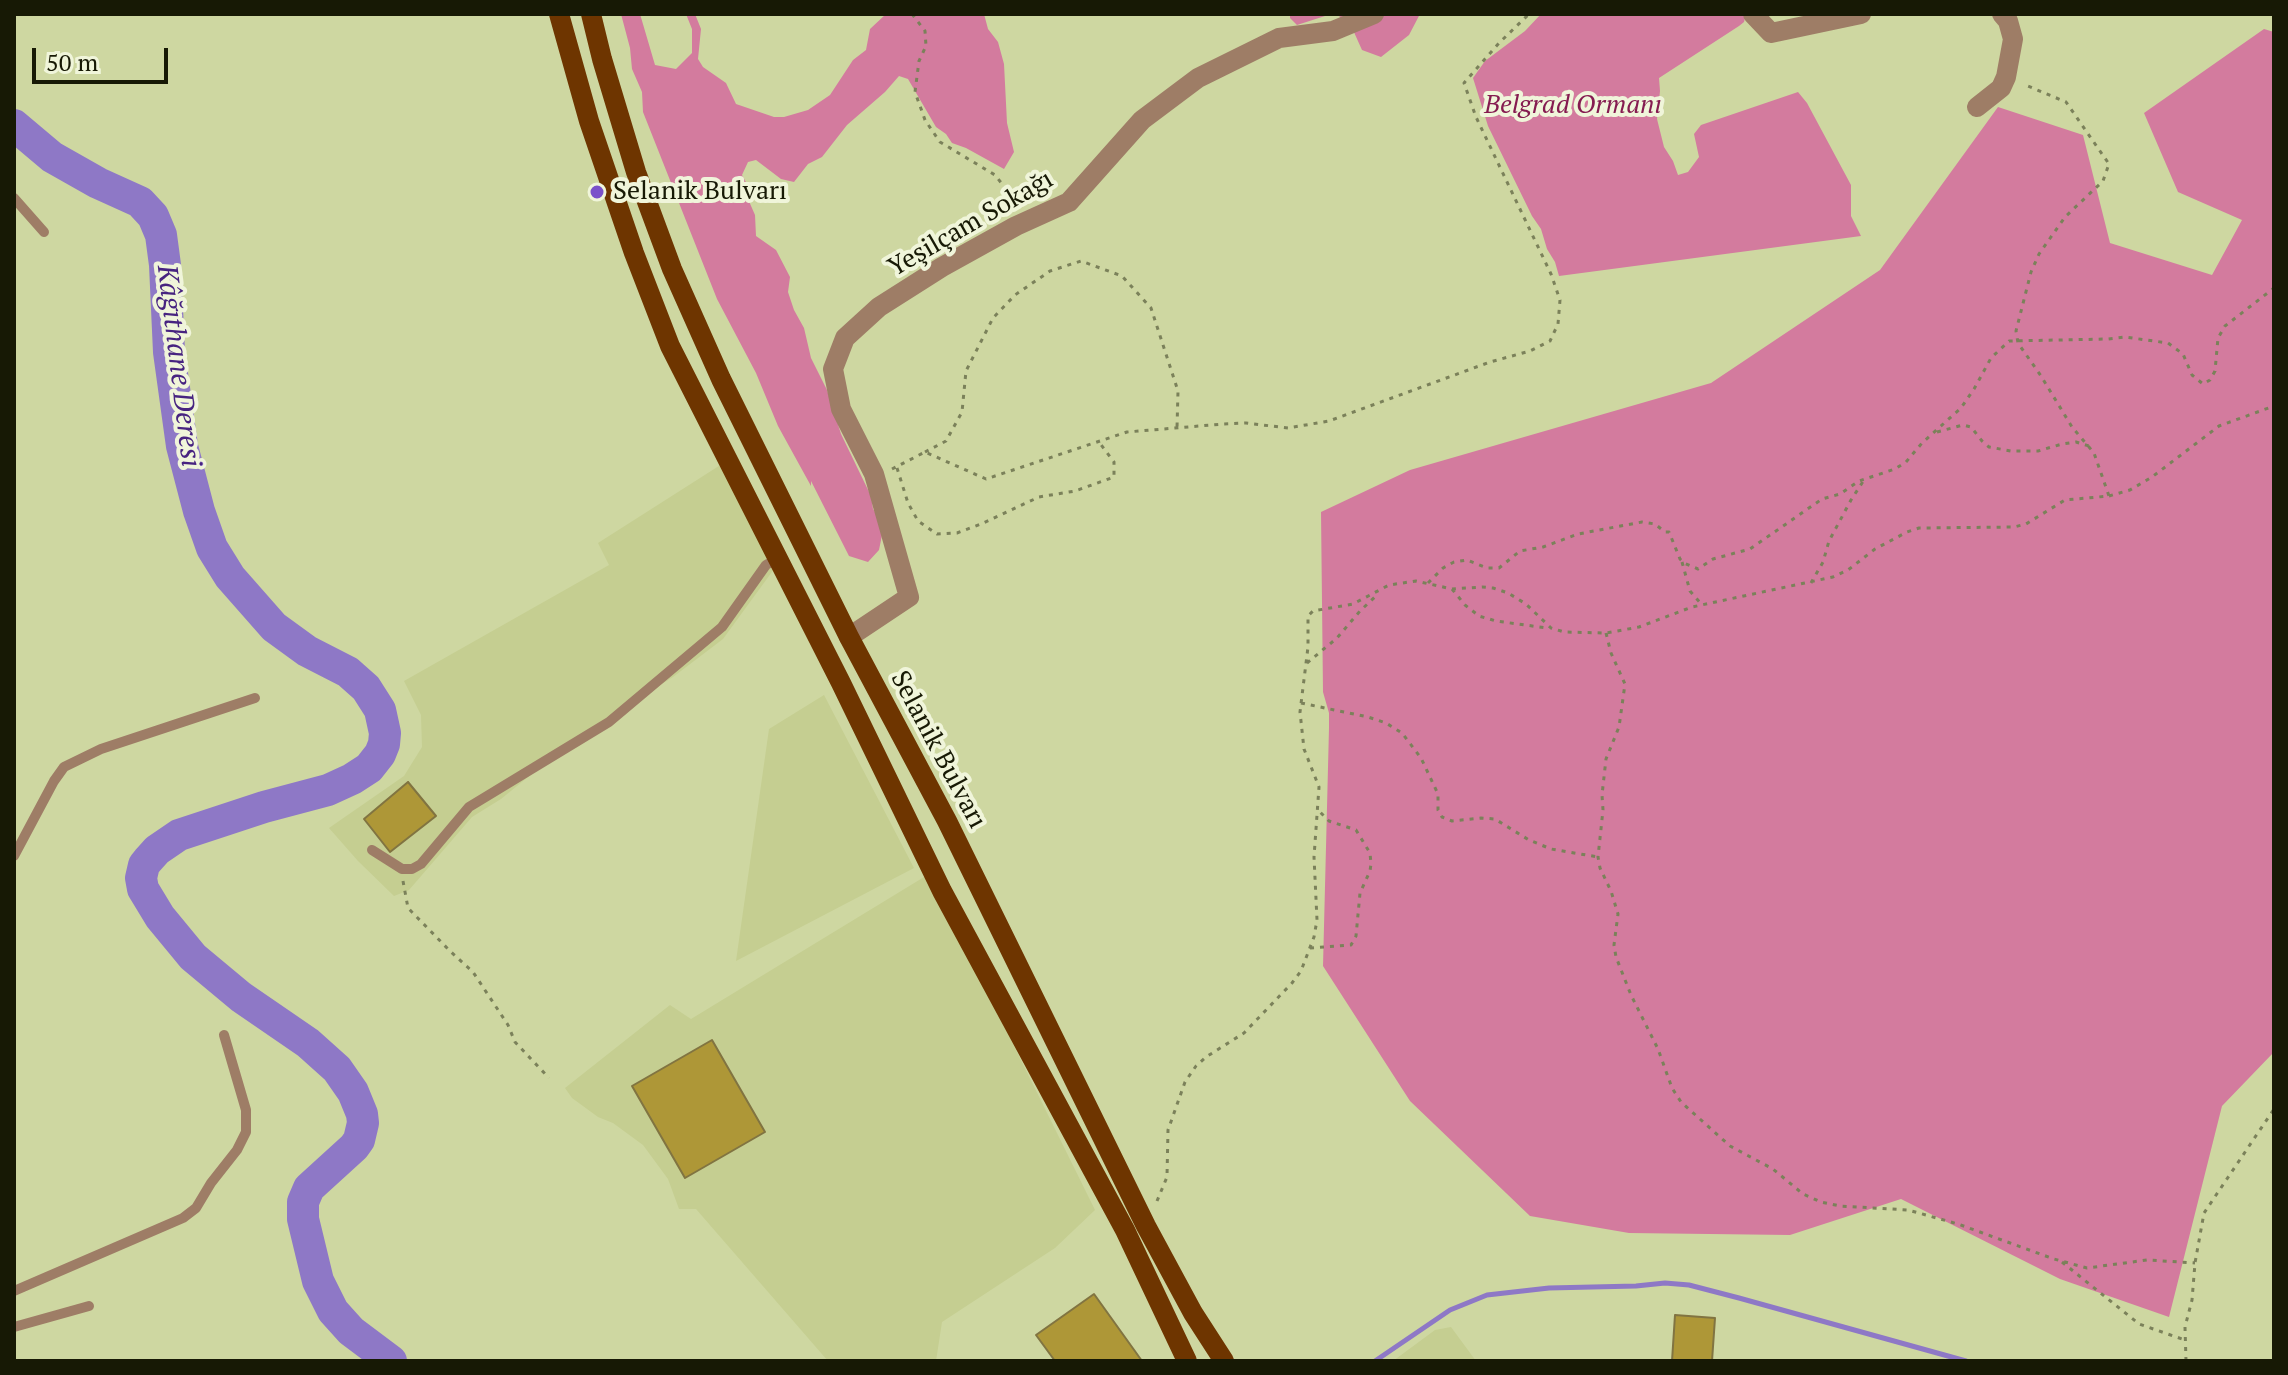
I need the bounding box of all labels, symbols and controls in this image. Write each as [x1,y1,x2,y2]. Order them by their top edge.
scale bar [36,32,172,82]
text: 50 m [46,46,98,78]
park label: Belgrad Ormanı [1484,90,1662,122]
street label: Yeşilçam Sokağı [883,164,1059,284]
place label: Selanik Bulvarı [613,176,787,208]
marker: Selanik Bulvarı [588,183,606,201]
water label: Kâğıthane Deresi [149,263,207,469]
street label: Selanik Bulvarı [883,666,993,834]

